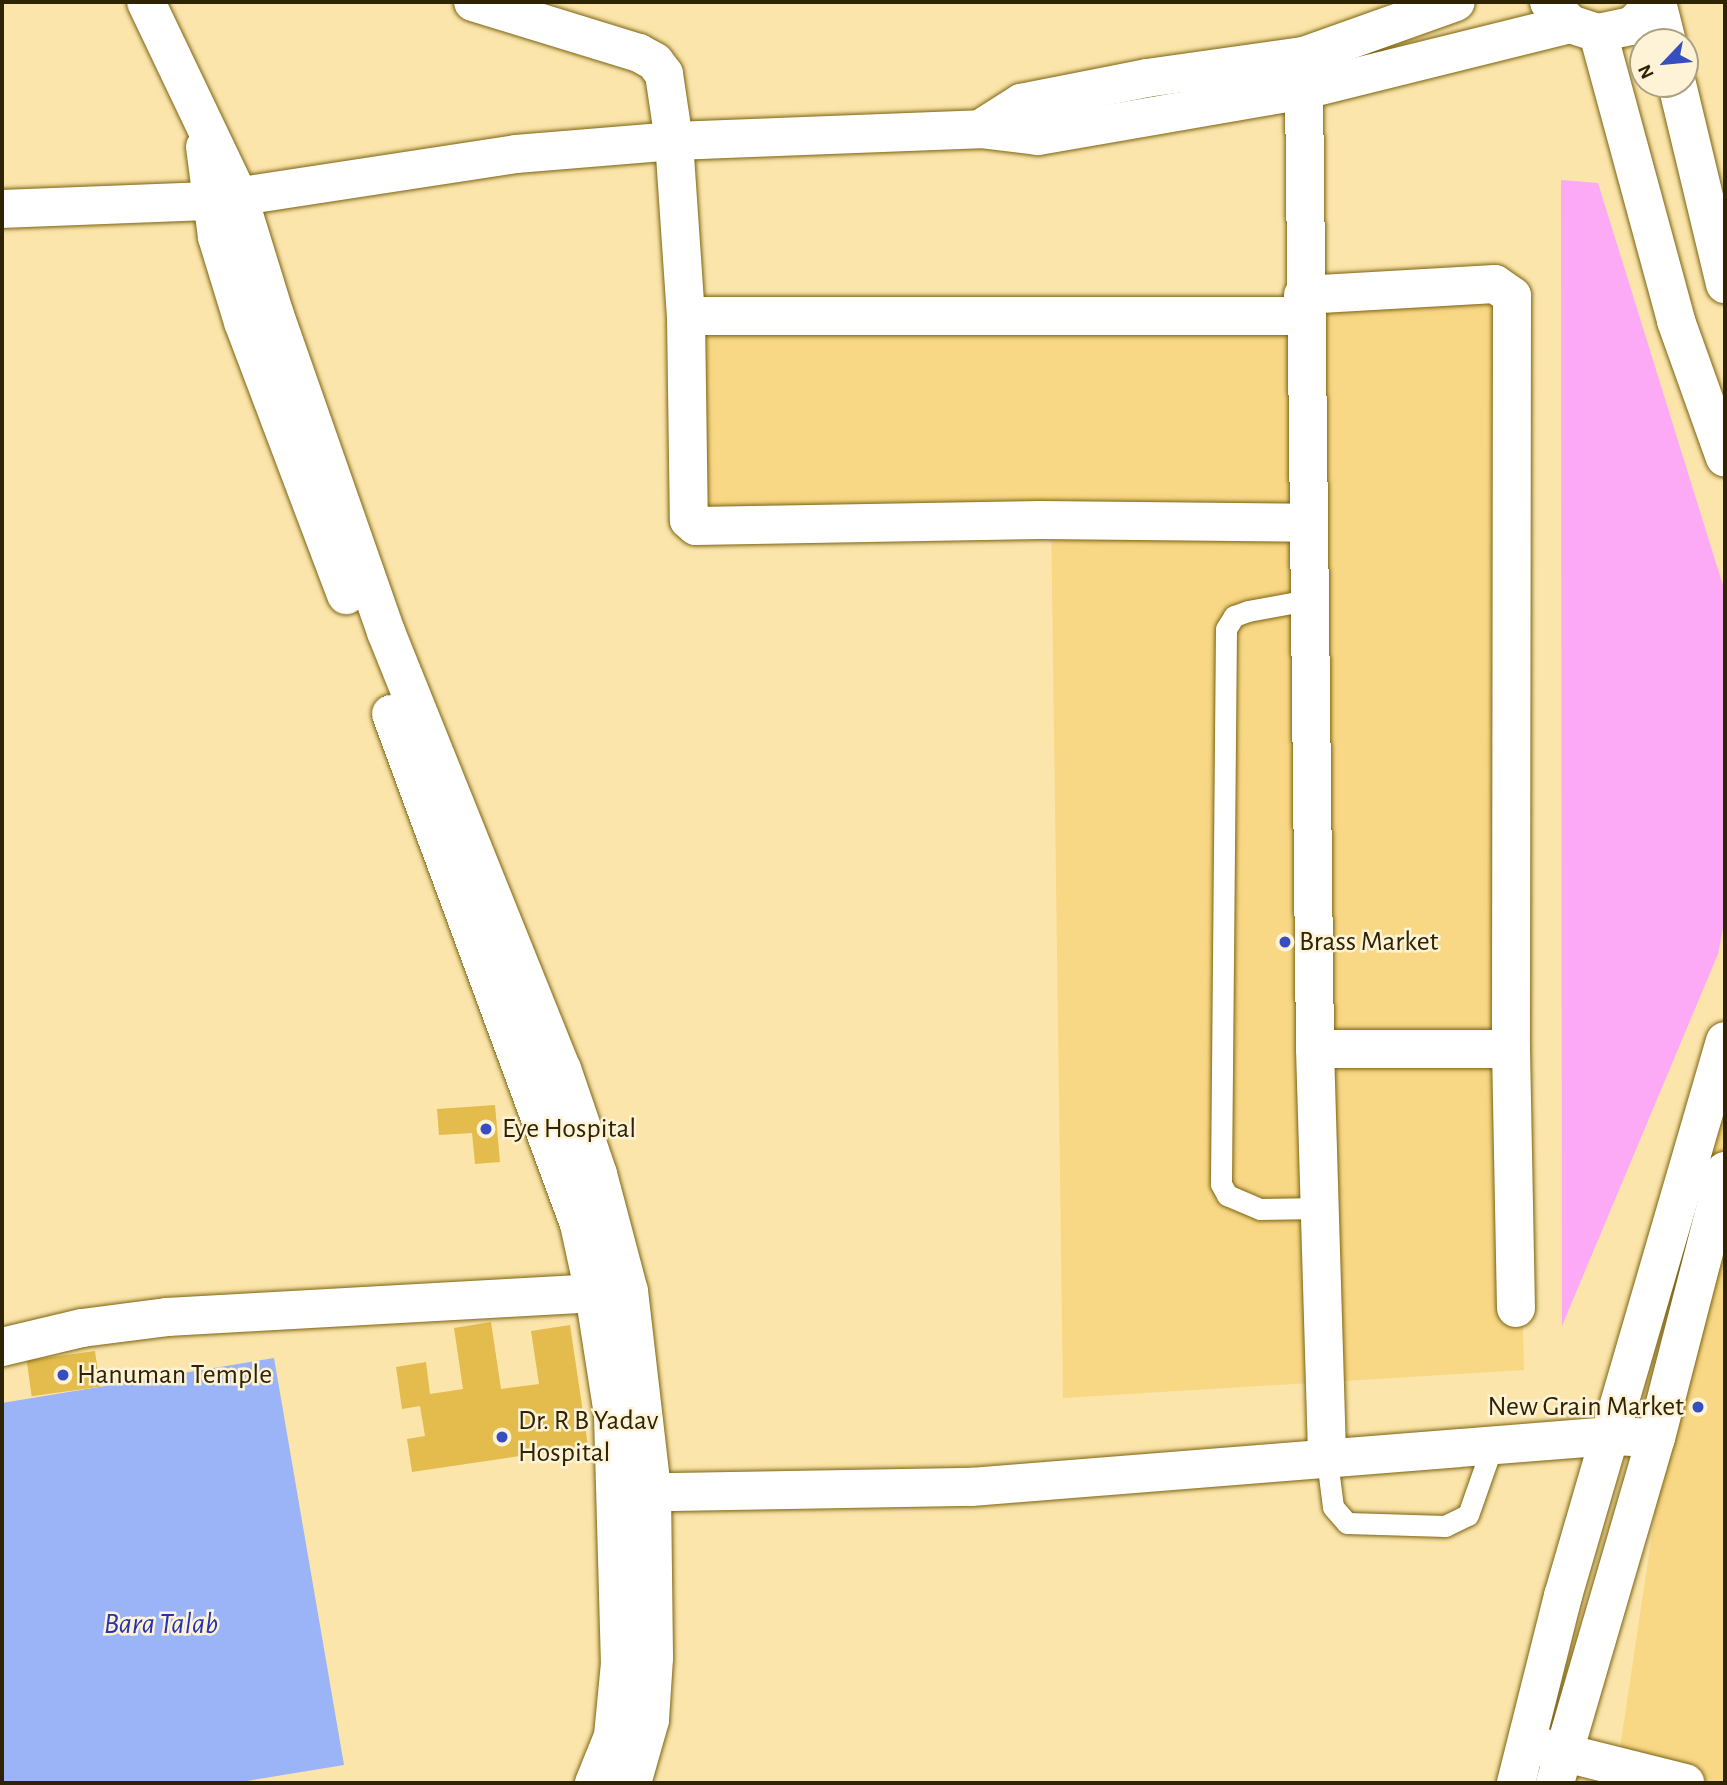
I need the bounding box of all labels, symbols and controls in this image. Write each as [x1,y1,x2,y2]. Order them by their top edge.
north arrow [1629,28,1699,98]
text: N [1635,61,1658,82]
place label: Brass Market [1299,925,1438,959]
marker: Brass Market [1277,934,1293,950]
place label: Eye Hospital [502,1112,636,1146]
marker: Eye Hospital [476,1119,496,1139]
place label: Hanuman Temple [77,1358,272,1392]
marker: Hanuman Temple [55,1367,71,1383]
place label: New Grain Market [1488,1390,1684,1424]
marker: New Grain Market [1690,1399,1706,1415]
place label: Dr. R B Yadav Hospital [518,1404,658,1470]
marker: Dr. R B Yadav Hospital [492,1427,512,1447]
water label: Bara Talab [104,1606,218,1642]

